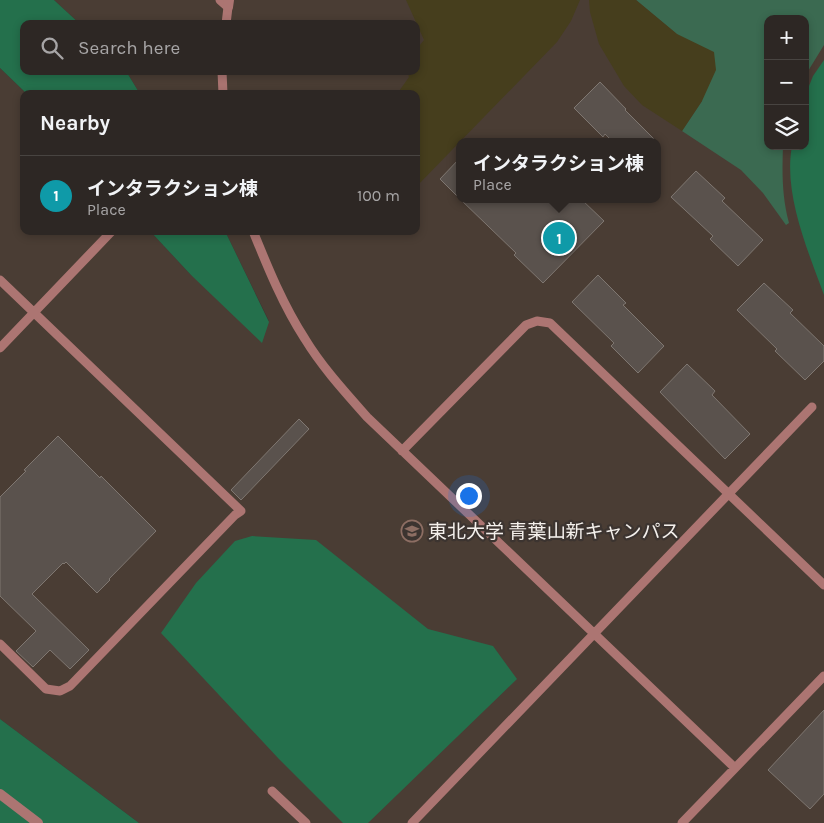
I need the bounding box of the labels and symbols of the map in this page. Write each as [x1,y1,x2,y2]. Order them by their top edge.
pin: 1 [543,219,575,257]
your location [456,483,482,509]
school or university icon: 東北大学 青葉山新キャンパス [400,519,424,543]
place label: 東北大学 青葉山新キャンパス [428,521,680,543]

